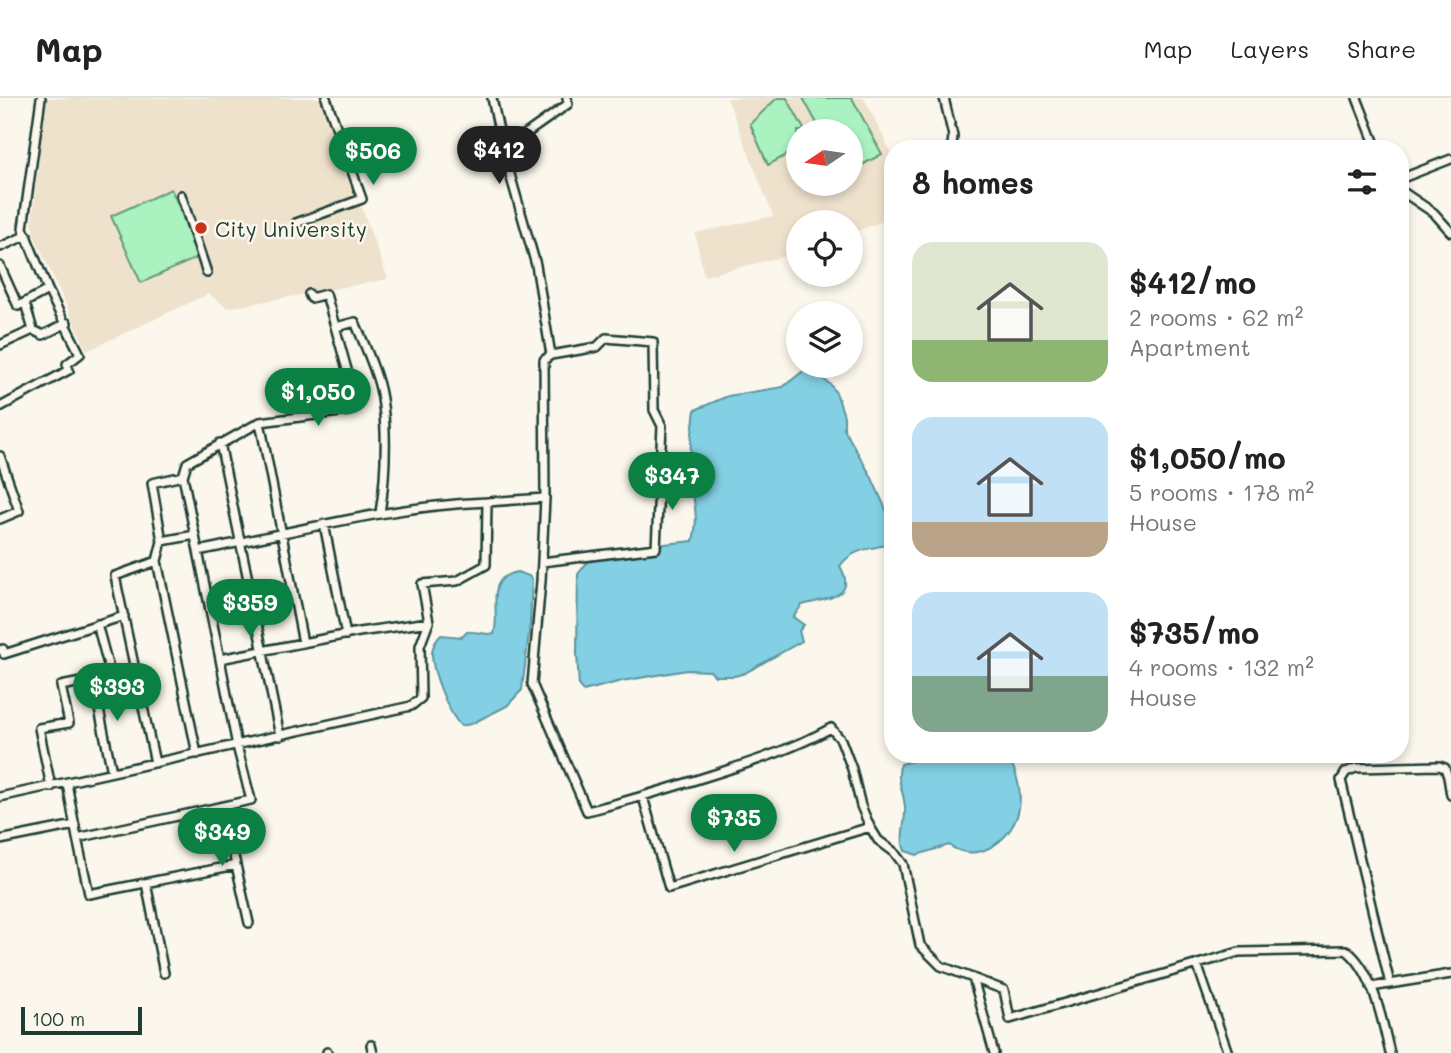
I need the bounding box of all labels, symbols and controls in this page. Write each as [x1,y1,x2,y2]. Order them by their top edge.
text: Map [35,27,103,70]
text: Map [1144,33,1192,64]
text: Layers [1230,33,1309,64]
text: Share [1347,33,1416,64]
north arrow [786,119,863,196]
map controls [786,119,863,378]
pin: $412 [458,126,540,186]
pin: $506 [332,127,414,187]
text: $412 [473,134,525,164]
text: $506 [345,135,401,165]
text: 8 homes [912,162,1034,202]
icon: filters [1343,163,1381,201]
button: locate [786,210,863,287]
place label: City University [215,215,367,242]
marker: City University [193,220,209,236]
text: $412/mo [1129,262,1256,302]
icon: home [968,270,1052,354]
button: layers [786,301,863,378]
text: 2 rooms · 62 m² [1129,302,1303,332]
text: Apartment [1129,332,1251,362]
pin: $1,050 [261,368,375,428]
text: $1,050 [281,376,355,406]
text: $1,050/mo [1129,437,1286,477]
icon: home [968,445,1052,529]
pin: $347 [631,452,713,512]
text: $347 [644,460,700,490]
text: 5 rooms · 178 m² [1129,477,1314,507]
text: House [1129,507,1197,537]
pin: $359 [209,580,291,639]
text: $359 [222,587,278,617]
text: $735/mo [1129,612,1259,652]
icon: home [968,620,1052,704]
text: 4 rooms · 132 m² [1129,652,1314,682]
pin: $393 [76,664,158,723]
text: $393 [89,671,145,701]
text: House [1129,682,1197,712]
pin: $735 [693,794,775,854]
text: $735 [707,802,761,832]
pin: $349 [181,808,263,868]
text: $349 [194,816,250,846]
scale bar [21,1004,142,1036]
text: 100 m [32,1006,85,1031]

